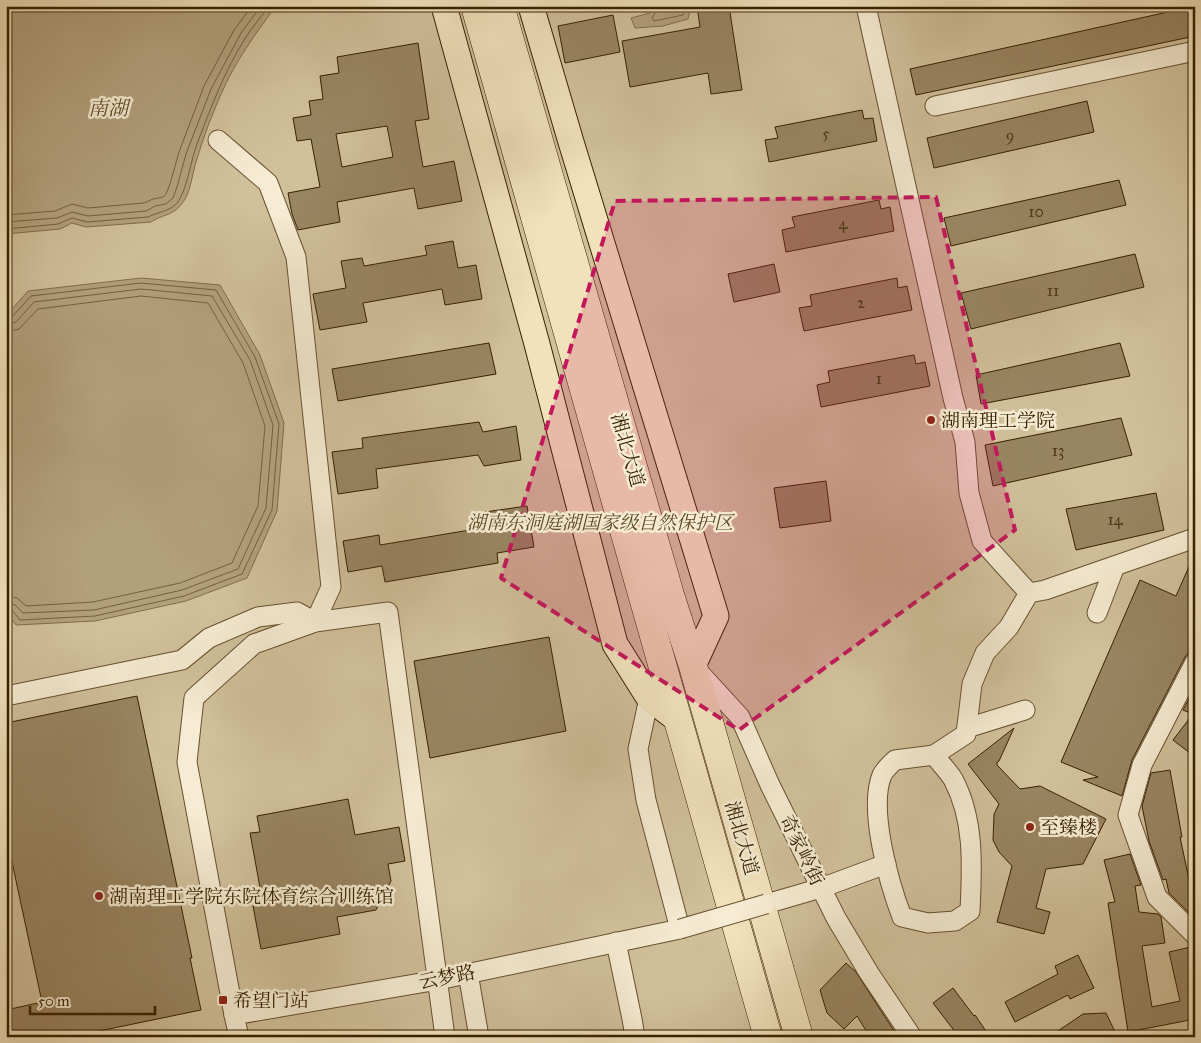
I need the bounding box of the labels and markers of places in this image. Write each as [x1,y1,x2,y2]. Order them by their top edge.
place label: 湖南理工学院 [941,409,1055,432]
marker: 湖南理工学院 [925,414,937,426]
place label: 至臻楼 [1040,816,1097,839]
marker: 至臻楼 [1024,821,1036,833]
place label: 湖南理工学院东院体育综合训练馆 [109,885,394,908]
marker: 湖南理工学院东院体育综合训练馆 [93,890,105,902]
place label: 希望门站 [233,989,309,1012]
marker: 希望门站 [217,994,229,1006]

